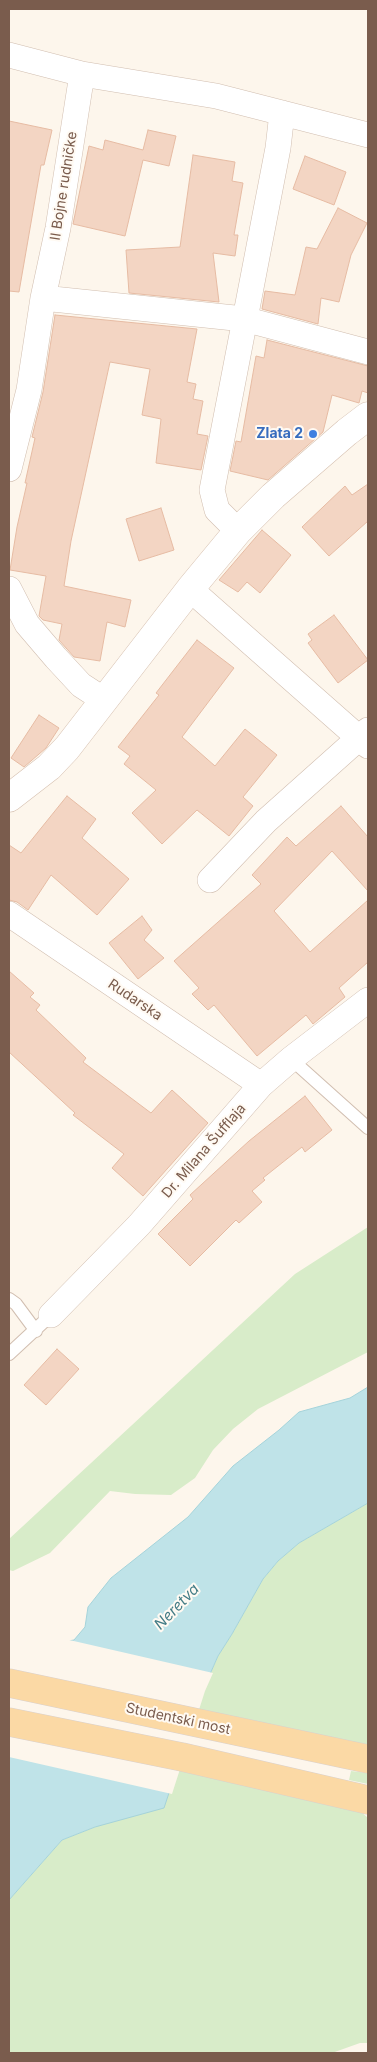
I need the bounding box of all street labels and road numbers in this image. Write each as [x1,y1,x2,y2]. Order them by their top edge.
street label: II Bojne rudničke [47,130,81,242]
street label: Rudarska [105,976,165,1024]
street label: Dr. Milana Šufflaja [158,1100,250,1202]
street label: Studentski most [124,1700,232,1738]

